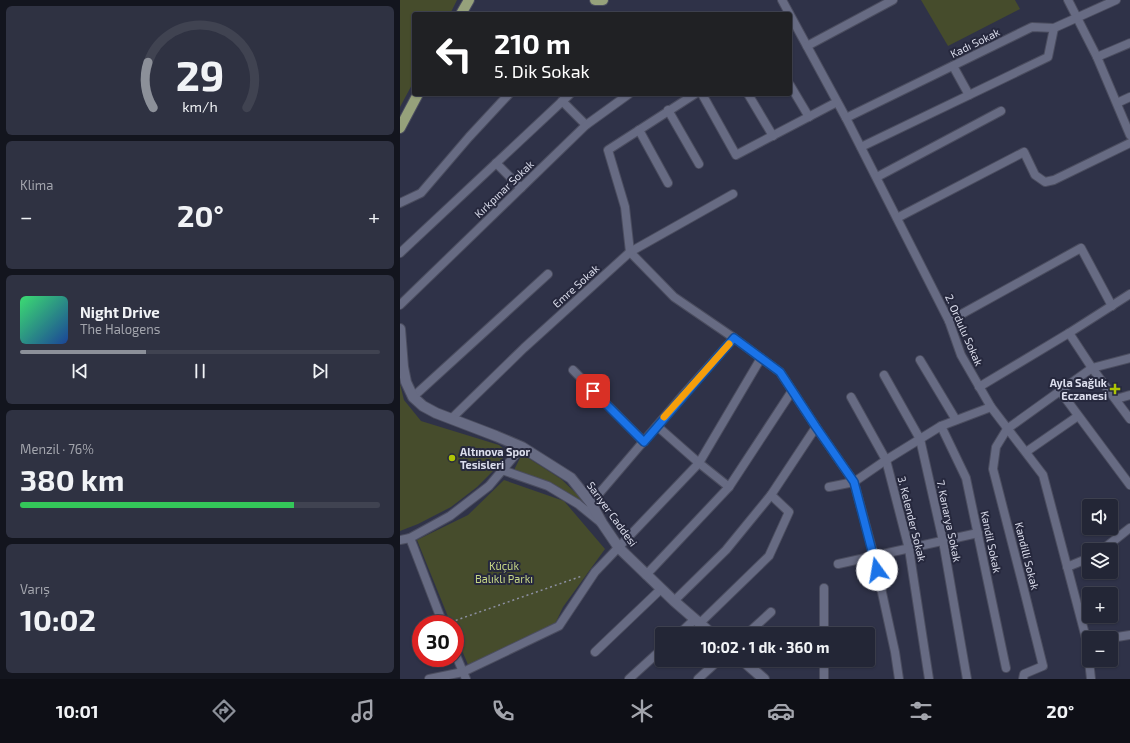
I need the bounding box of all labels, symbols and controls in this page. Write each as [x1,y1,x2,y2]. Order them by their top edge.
street label: Kadı Sokak [948,25,1002,60]
text: 210 m [494,26,571,60]
icon: left [428,28,480,80]
text: 29 [176,49,224,99]
text: 5. Dik Sokak [494,60,590,82]
text: km/h [182,98,218,115]
street label: Kırkpınar Sokak [471,157,536,220]
text: Klima [20,177,53,193]
text: 20° [177,197,224,233]
text: − [20,203,33,229]
text: + [368,203,380,229]
street label: Emre Sokak [550,261,602,310]
street label: 2. Ordulu Sokak [943,292,986,368]
text: Night Drive [80,303,160,321]
text: The Halogens [80,321,160,337]
icon: previous [69,360,91,382]
icon: pause [189,360,211,382]
icon: next [309,360,331,382]
pin [576,374,610,408]
place label: Ayla Sağlık Eczanesi [1050,376,1108,402]
icon: arrive [582,380,604,402]
marker: Ayla Sağlık Eczanesi [1110,384,1120,394]
text: Menzil · 76% [20,441,94,457]
place label: Altınova Spor Tesisleri [460,445,531,471]
marker: Altınova Spor Tesisleri [447,453,457,463]
text: 380 km [20,461,124,497]
street label: 3. Kelender Sokak [896,475,929,563]
street label: Sarıyer Caddesi [585,479,640,549]
street label: 7. Kanarya Sokak [934,479,965,563]
map controls [1082,499,1118,667]
button: sound [1082,499,1118,535]
street label: Kandil Sokak [979,510,1004,574]
street label: Kandilli Sokak [1013,521,1042,591]
button: layers [1082,543,1118,579]
position arrow [856,549,898,591]
park label: Küçük Balıklı Parkı [475,559,533,585]
text: Varış [20,581,50,597]
button: + [1082,587,1118,623]
text: 10:02 [20,601,96,637]
speed limit sign: 30 [412,615,464,667]
button: − [1082,631,1118,667]
text: 10:02 · 1 dk · 360 m [701,638,829,656]
icon: directions [210,697,238,725]
icon: music [349,697,377,725]
icon: phone [489,697,517,725]
icon: climate [628,697,656,725]
icon: car [767,697,795,725]
icon: filters [907,697,935,725]
text: 10:01 [56,700,99,722]
text: 20° [1046,700,1074,722]

